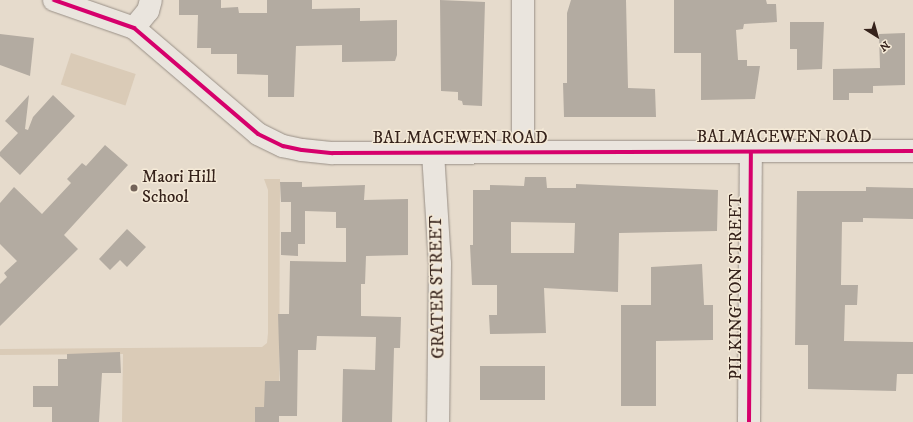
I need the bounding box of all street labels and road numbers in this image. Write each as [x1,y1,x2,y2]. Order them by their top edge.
street label: BALMACEWEN ROAD [696,128,872,148]
street label: BALMACEWEN ROAD [372,129,548,149]
street label: PILKINGTON STREET [727,194,747,380]
street label: GRATER STREET [427,215,449,359]

